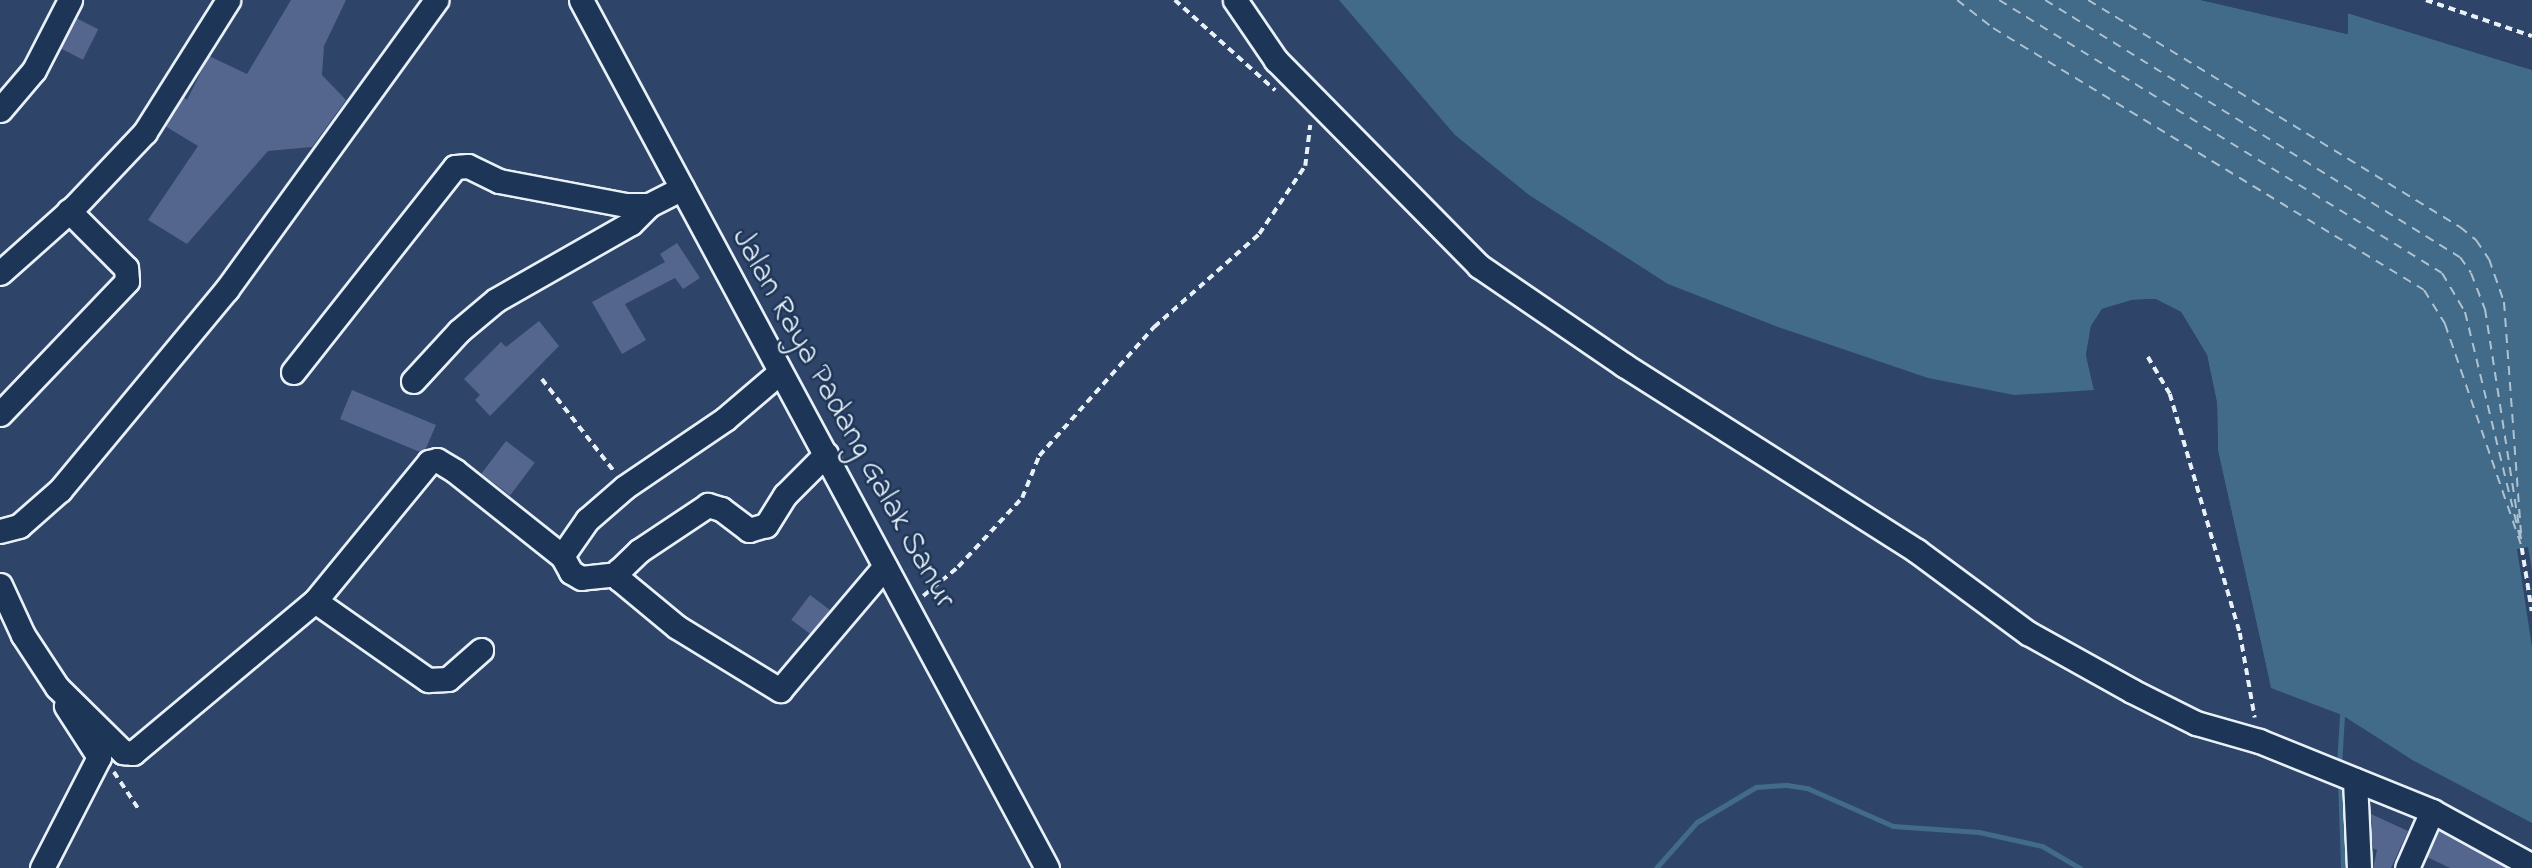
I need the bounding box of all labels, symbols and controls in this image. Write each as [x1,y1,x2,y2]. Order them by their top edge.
street label: Jalan Raya Padang Galak Sanur [721,222,963,616]

